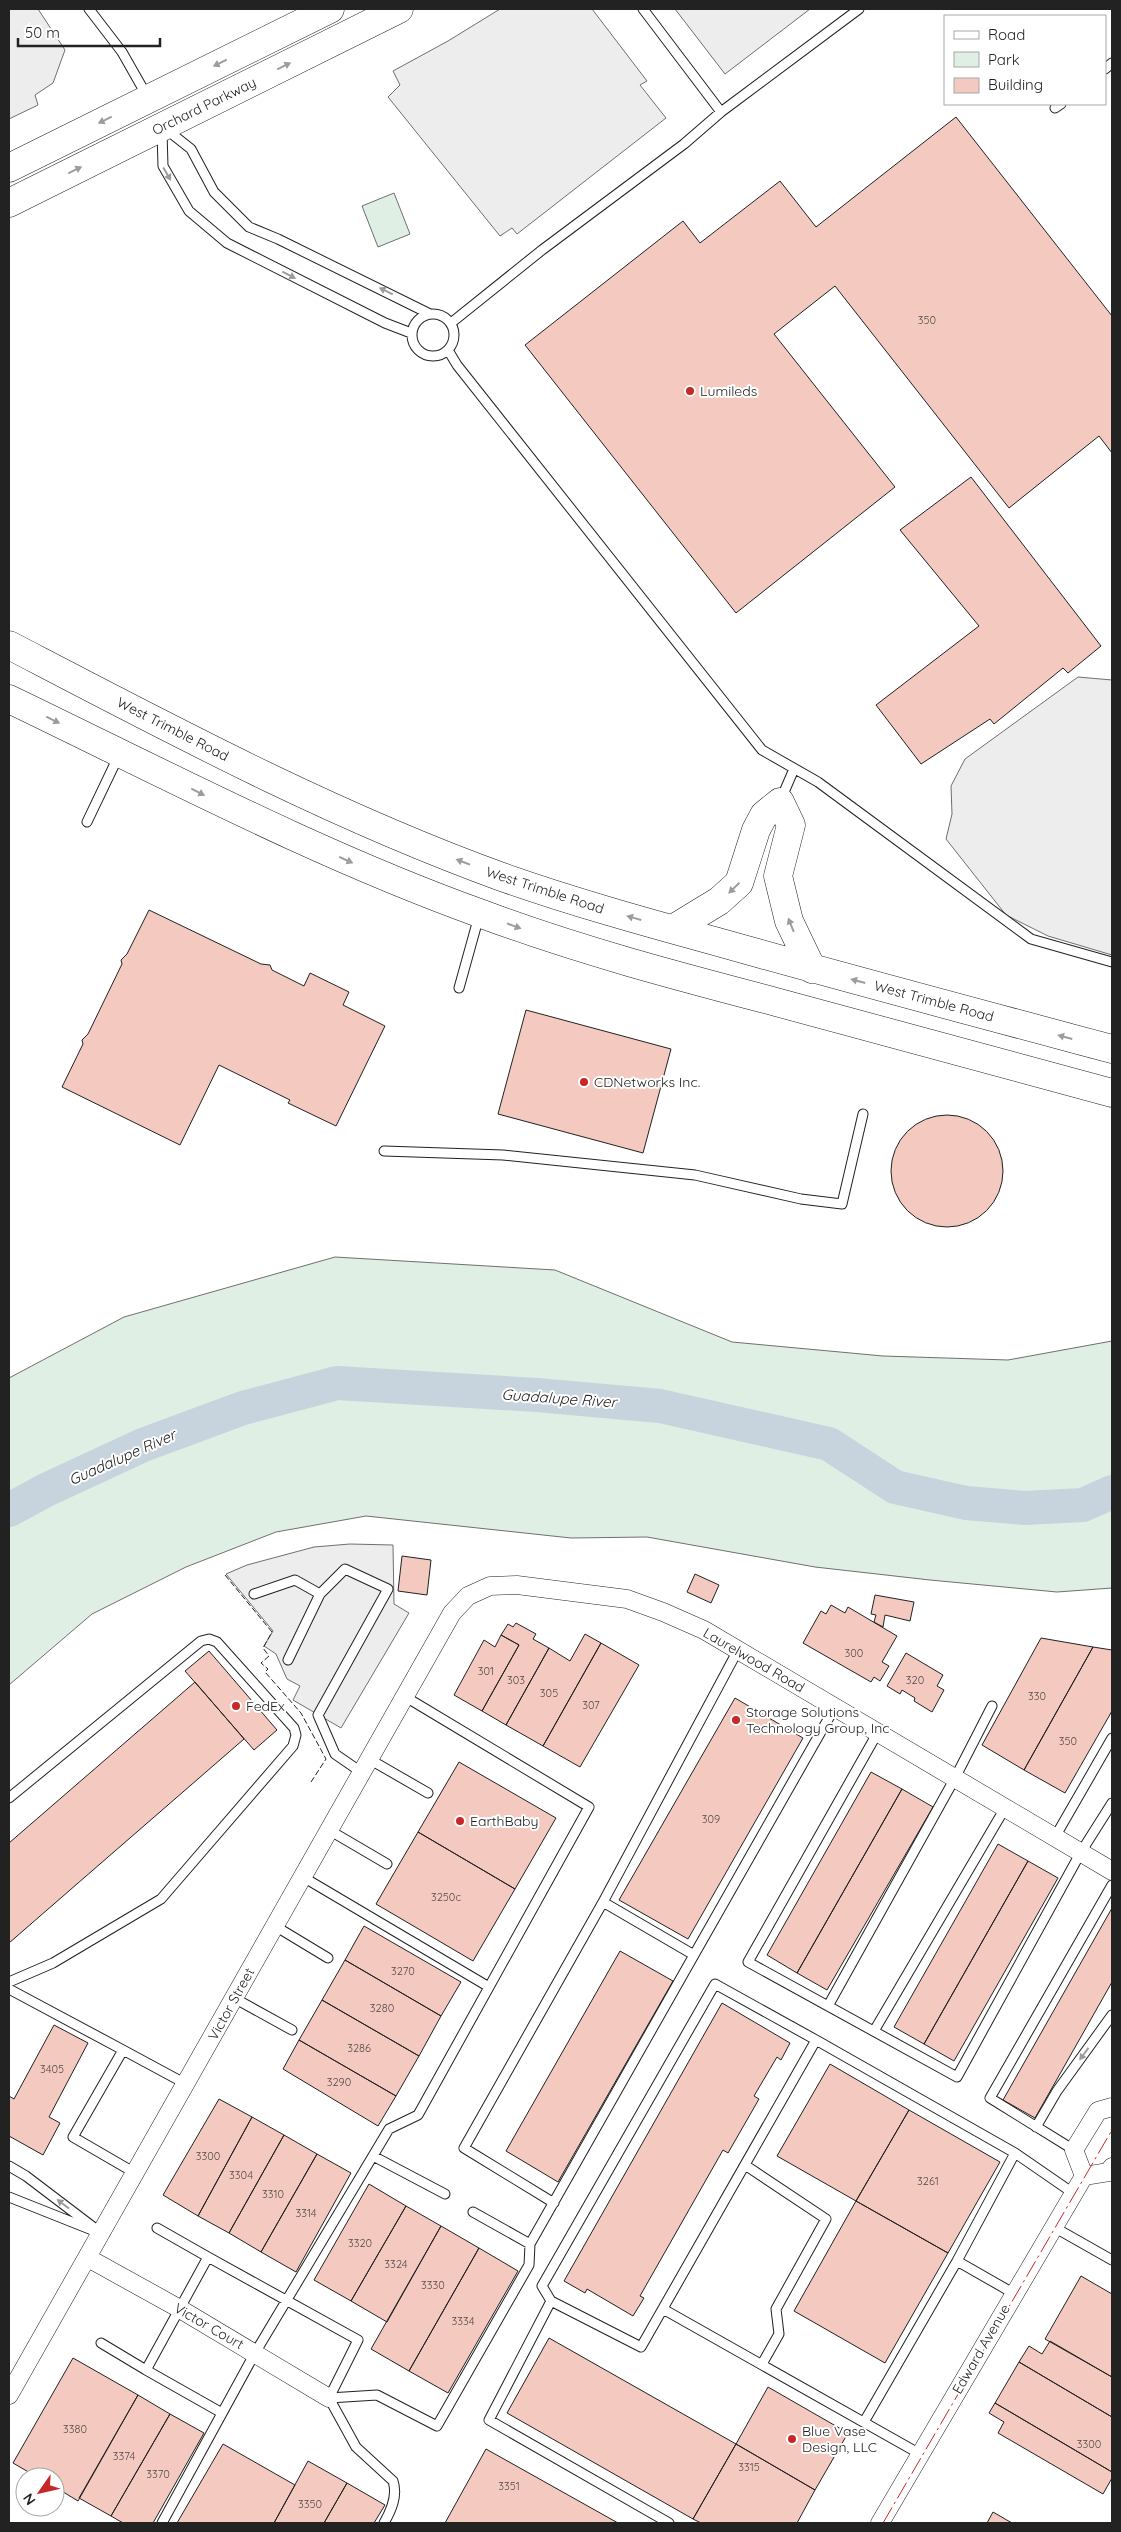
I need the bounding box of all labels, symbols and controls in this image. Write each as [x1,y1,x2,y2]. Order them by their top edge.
scale bar [18,15,160,47]
legend [944,15,1106,105]
text: 50 m [25,23,60,42]
text: Road [988,25,1025,44]
text: Park [988,50,1020,69]
one-way arrow [213,59,228,67]
one-way arrow [277,62,292,70]
street label: Orchard Parkway [149,73,259,139]
text: Building [988,75,1043,94]
one-way arrow [98,116,112,124]
one-way arrow [68,166,82,174]
one-way arrow [163,168,172,181]
one-way arrow [282,271,297,279]
one-way arrow [379,287,393,295]
house number: 350 [918,313,936,327]
place label: Lumileds [700,382,757,400]
marker: Lumileds [684,385,696,397]
street label: West Trimble Road [114,693,232,765]
one-way arrow [46,717,60,725]
one-way arrow [191,788,206,796]
one-way arrow [339,857,353,865]
one-way arrow [456,857,470,865]
street label: West Trimble Road [484,862,606,918]
one-way arrow [728,882,740,894]
one-way arrow [626,914,641,922]
one-way arrow [787,917,795,932]
one-way arrow [506,923,521,930]
street label: West Trimble Road [872,976,996,1026]
one-way arrow [850,977,865,985]
one-way arrow [1058,1032,1073,1040]
place label: CDNetworks Inc. [594,1073,700,1091]
marker: CDNetworks Inc. [578,1076,590,1088]
water label: Guadalupe River [501,1385,619,1412]
water label: Guadalupe River [66,1424,181,1489]
street label: Laurelwood Road [700,1624,808,1696]
house number: 300 [845,1646,863,1660]
house number: 301 [478,1664,494,1678]
house number: 303 [507,1673,525,1687]
house number: 320 [906,1673,924,1687]
house number: 305 [540,1686,558,1700]
house number: 330 [1028,1689,1046,1703]
place label: FedEx [246,1697,285,1715]
house number: 307 [582,1698,600,1712]
marker: FedEx [230,1700,242,1712]
place label: Storage Solutions Technology Group, Inc [746,1703,890,1737]
marker: Storage Solutions Technology Group, Inc [730,1714,742,1726]
house number: 350 [1059,1734,1077,1748]
place label: EarthBaby [470,1812,539,1830]
house number: 309 [702,1812,720,1826]
marker: EarthBaby [454,1815,466,1827]
house number: 3250c [431,1890,461,1904]
street label: Victor Street [204,1964,258,2043]
house number: 3270 [391,1964,415,1978]
house number: 3280 [370,2001,394,2015]
house number: 3286 [347,2041,371,2055]
one-way arrow [1079,2047,1089,2061]
house number: 3405 [40,2062,64,2076]
house number: 3290 [327,2075,351,2089]
house number: 3300 [196,2149,220,2163]
house number: 3304 [229,2168,253,2182]
house number: 3261 [917,2174,939,2188]
house number: 3310 [262,2187,284,2201]
one-way arrow [56,2199,70,2209]
house number: 3314 [295,2206,317,2220]
house number: 3320 [348,2236,372,2250]
house number: 3324 [384,2257,408,2271]
house number: 3330 [421,2278,445,2292]
street label: Victor Court [171,2299,247,2353]
street label: Edward Avenue [948,2301,1014,2397]
house number: 3334 [451,2314,475,2328]
house number: 3380 [63,2422,87,2436]
place label: Blue Vase Design, LLC [802,2422,877,2456]
marker: Blue Vase Design, LLC [786,2433,798,2445]
house number: 3300 [1077,2437,1101,2451]
house number: 3374 [113,2449,135,2463]
house number: 3315 [738,2460,760,2474]
north arrow [15,2467,65,2517]
house number: 3370 [146,2467,170,2481]
house number: 3351 [498,2479,520,2493]
text: N [19,2490,40,2509]
house number: 3350 [298,2497,322,2511]

